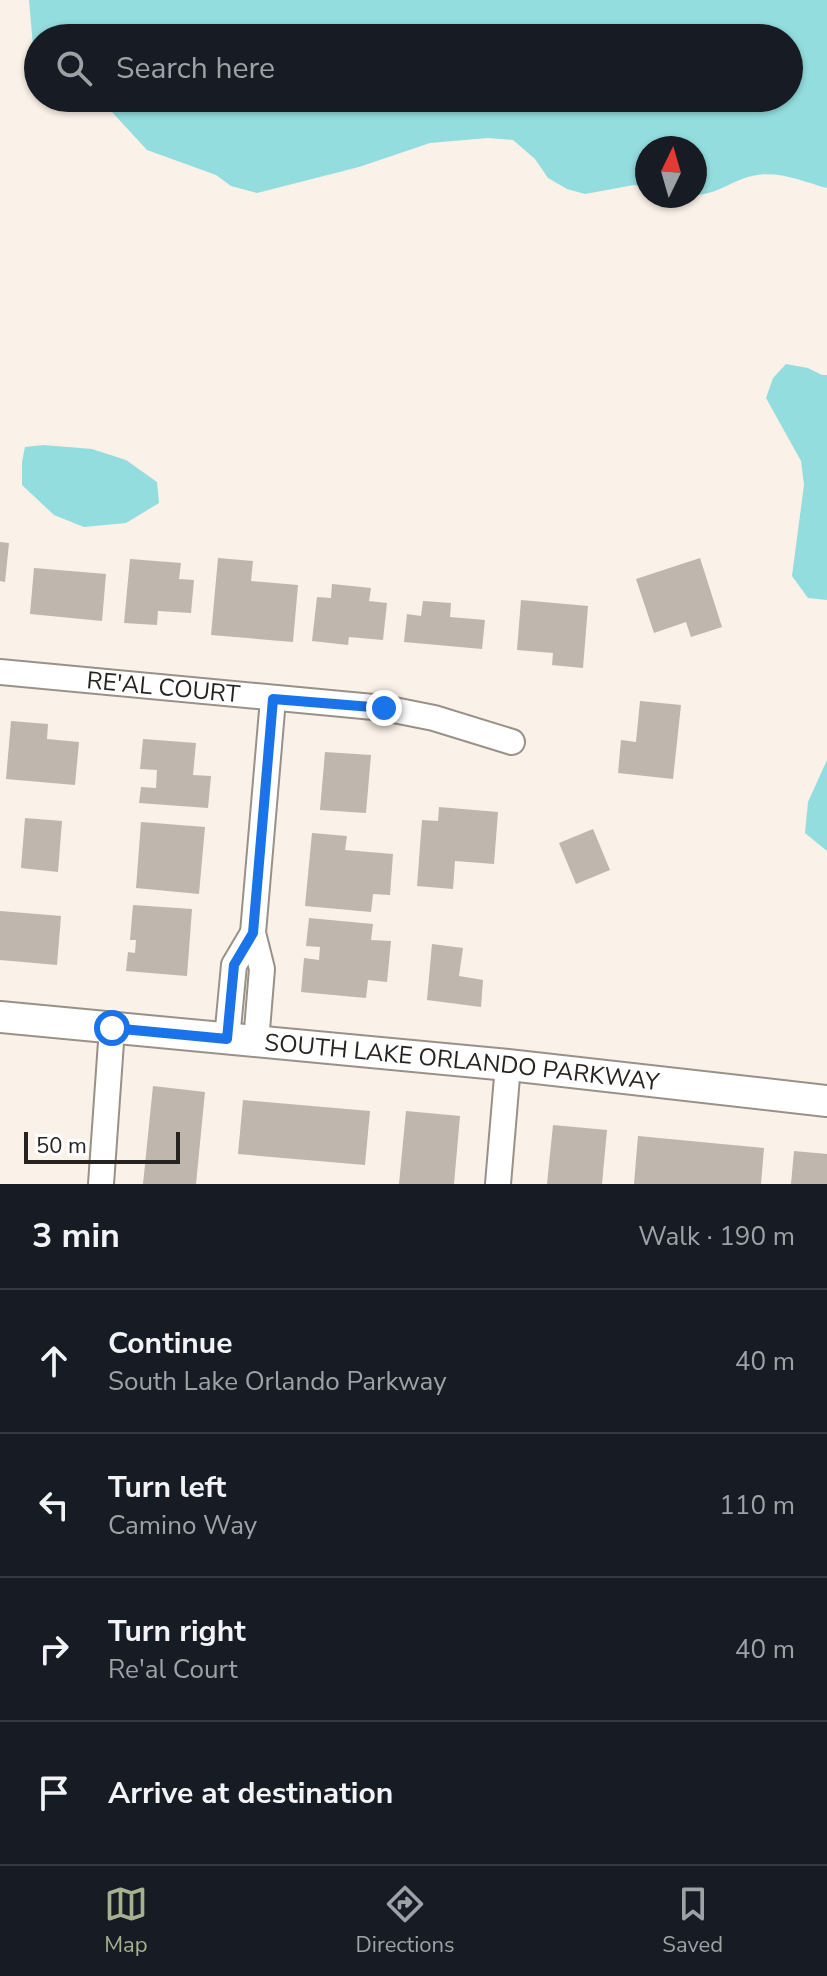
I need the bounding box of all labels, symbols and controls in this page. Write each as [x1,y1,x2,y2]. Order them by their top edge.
search box [24,24,803,112]
icon: search [52,46,96,90]
text: Search here [116,48,275,89]
north arrow [635,136,707,208]
street label: RE'AL COURT [85,664,242,710]
route end [366,690,402,726]
route start [94,1010,130,1046]
street label: SOUTH LAKE ORLANDO PARKWAY [263,1026,662,1098]
scale bar [24,1128,180,1164]
text: 50 m [36,1131,87,1161]
text: 3 min [32,1213,120,1259]
text: Walk · 190 m [638,1219,795,1254]
text: Continue [108,1323,233,1364]
icon: ahead [32,1339,76,1383]
text: 40 m [735,1344,795,1379]
text: South Lake Orlando Parkway [108,1364,447,1399]
text: Turn left [108,1467,226,1508]
icon: left [32,1483,76,1527]
text: 110 m [719,1488,795,1523]
text: Camino Way [108,1508,257,1543]
text: Turn right [108,1611,246,1652]
icon: right [32,1627,76,1671]
text: 40 m [735,1632,795,1667]
text: Re'al Court [108,1652,238,1687]
icon: arrive [32,1771,76,1815]
text: Arrive at destination [108,1773,393,1814]
tab: Map [104,1882,148,1960]
tab: Directions [356,1882,455,1960]
tab: Saved [662,1882,723,1960]

